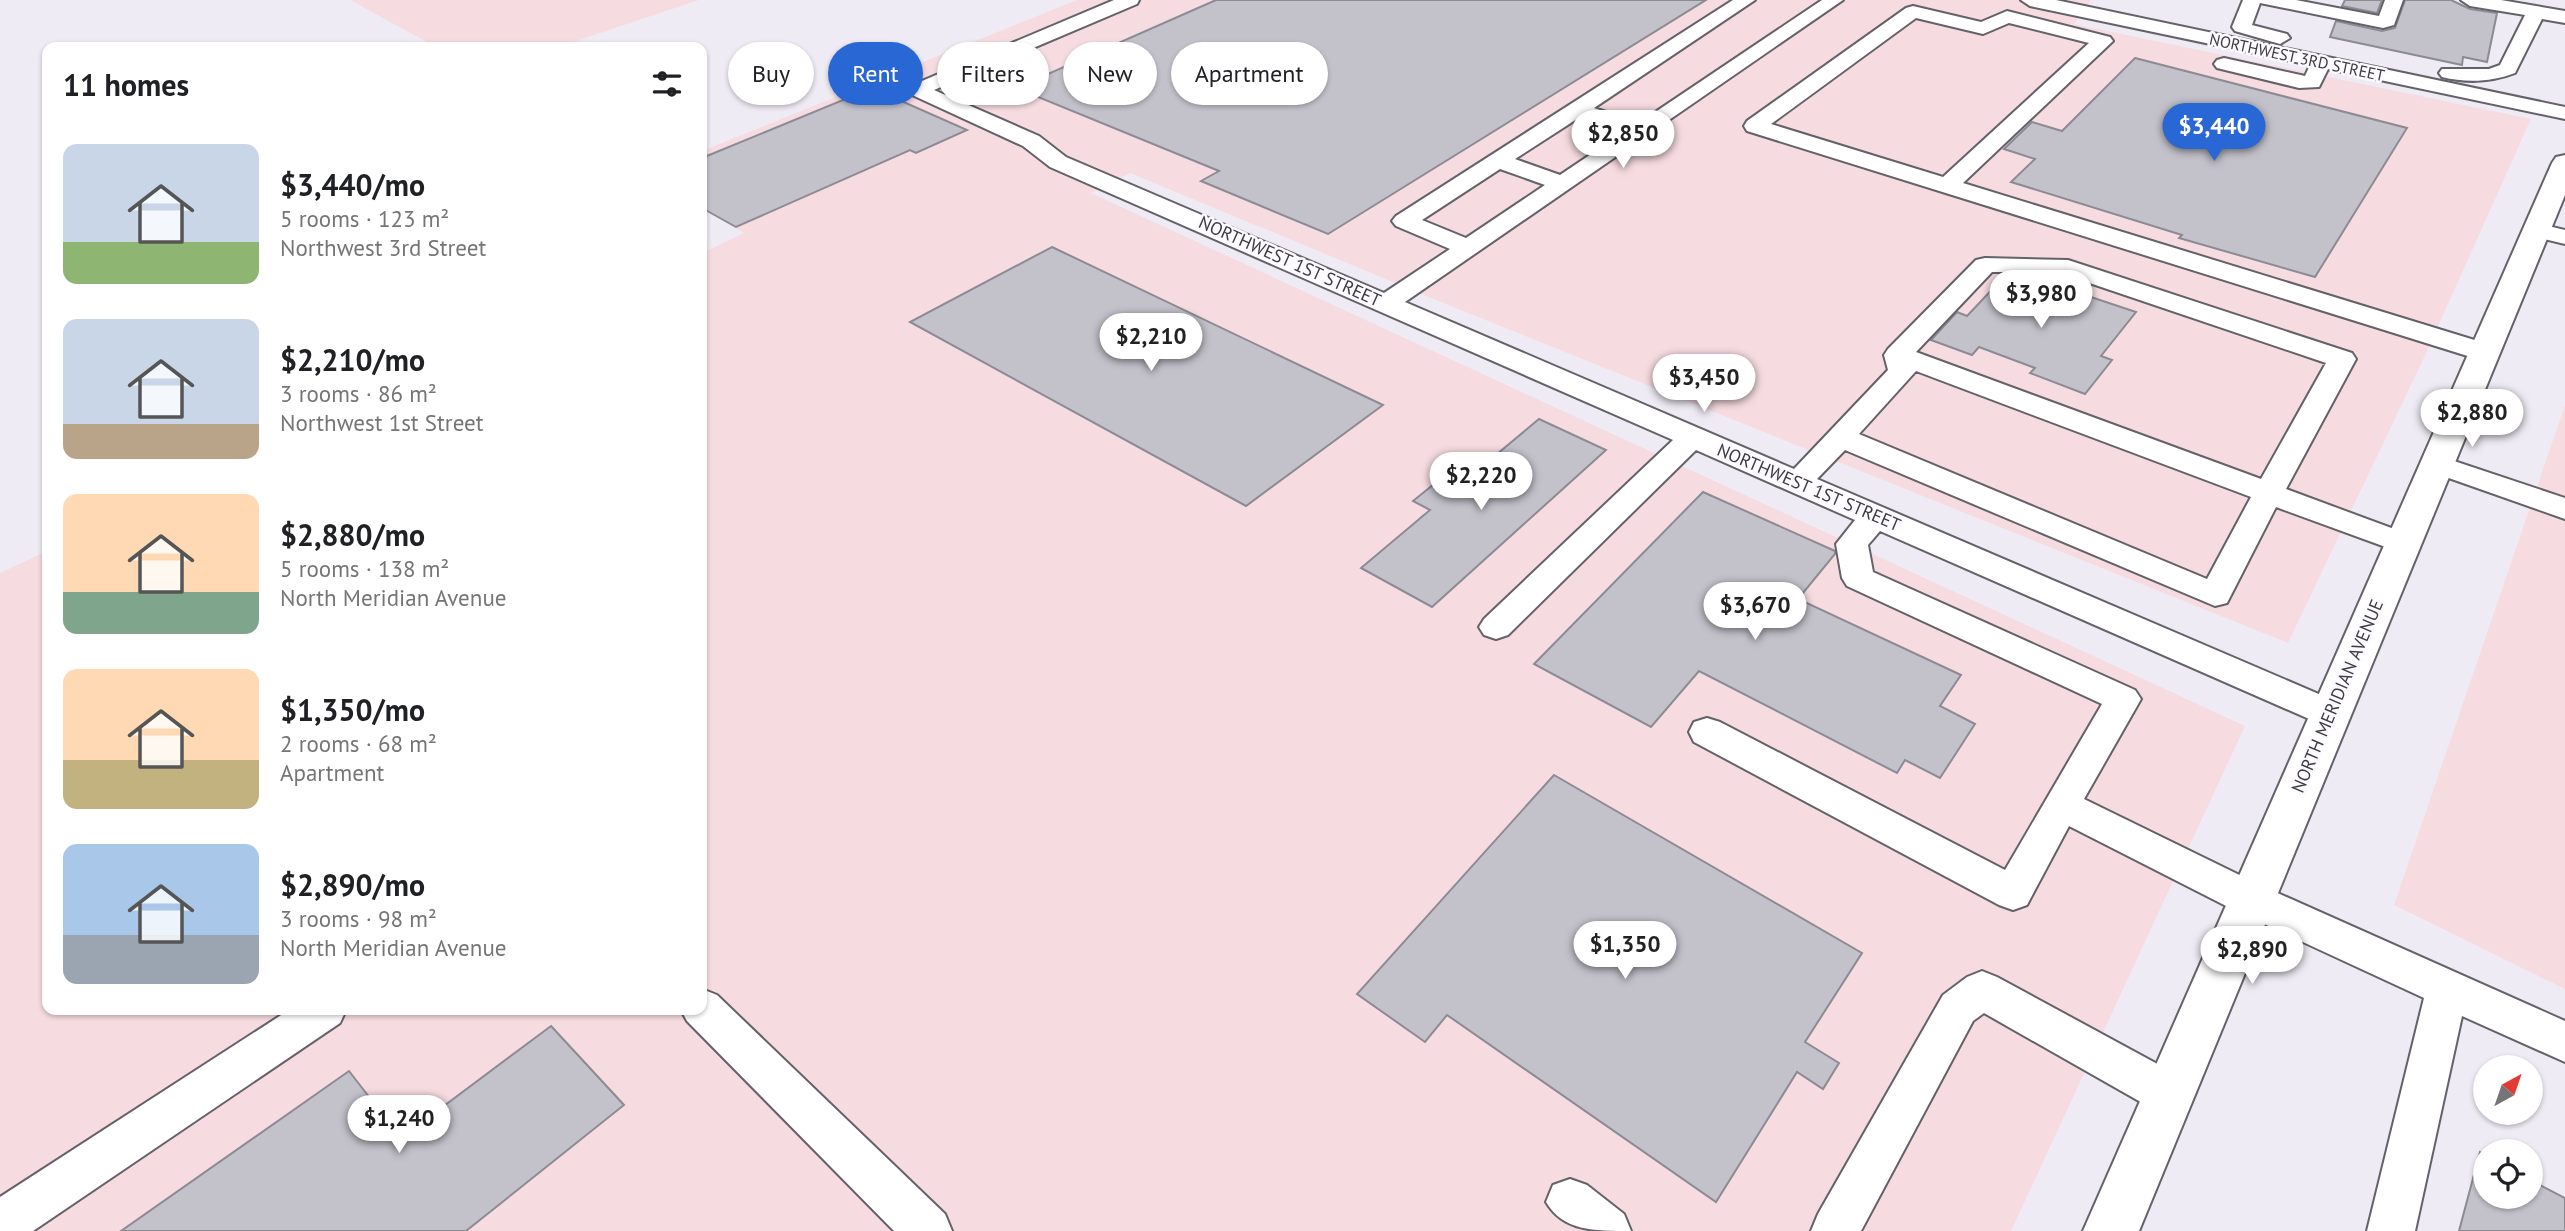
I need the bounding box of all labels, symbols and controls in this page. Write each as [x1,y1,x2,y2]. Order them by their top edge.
street label: NORTHWEST 3RD STREET [2208,29,2387,85]
chip: Buy [728,42,814,105]
chip: Rent [828,42,923,105]
chip: Filters [937,42,1049,105]
chip: New [1063,42,1157,105]
chip: Apartment [1171,42,1328,105]
text: 11 homes [63,65,189,104]
icon: filters [648,65,686,103]
pin: $3,440 [2157,104,2271,163]
pin: $2,850 [1566,110,1680,170]
text: $3,440 [2178,111,2250,140]
text: $2,850 [1587,118,1659,147]
text: $3,440/mo [280,165,425,204]
icon: home [119,172,203,256]
text: 5 rooms · 123 m² [280,204,449,233]
street label: NORTHWEST 1ST STREET [1195,210,1385,312]
text: Northwest 3rd Street [280,233,486,262]
pin: $3,980 [1984,270,2098,330]
text: $3,980 [2005,278,2077,307]
pin: $2,210 [1094,314,1208,373]
text: $2,210 [1115,321,1187,350]
text: $2,210/mo [280,340,425,379]
icon: home [119,347,203,431]
pin: $3,450 [1647,354,1761,414]
text: $3,450 [1668,362,1740,391]
text: 3 rooms · 86 m² [280,379,437,408]
pin: $2,880 [2415,390,2529,449]
text: $2,880 [2436,397,2508,426]
text: Northwest 1st Street [280,408,484,437]
street label: NORTHWEST 1ST STREET [1714,438,1904,536]
pin: $2,220 [1424,452,1538,512]
text: $2,220 [1445,460,1517,489]
text: $2,880/mo [280,515,425,554]
icon: home [119,522,203,606]
text: 5 rooms · 138 m² [280,554,449,583]
pin: $3,670 [1698,582,1812,642]
text: North Meridian Avenue [280,583,506,612]
text: $3,670 [1719,590,1791,619]
street label: NORTH MERIDIAN AVENUE [2286,596,2388,796]
text: $1,350/mo [280,690,425,729]
icon: home [119,697,203,781]
text: 2 rooms · 68 m² [280,729,437,758]
text: Apartment [280,758,384,787]
text: $2,890/mo [280,865,425,904]
icon: home [119,872,203,956]
text: 3 rooms · 98 m² [280,904,437,933]
pin: $1,350 [1568,922,1682,981]
pin: $2,890 [2195,926,2309,986]
text: $1,350 [1589,929,1661,958]
text: North Meridian Avenue [280,933,506,962]
text: $2,890 [2216,934,2288,963]
north arrow [2473,1055,2543,1125]
map controls [2473,1055,2543,1209]
pin: $1,240 [342,1096,456,1155]
text: $1,240 [363,1103,435,1132]
button: locate [2473,1139,2543,1209]

